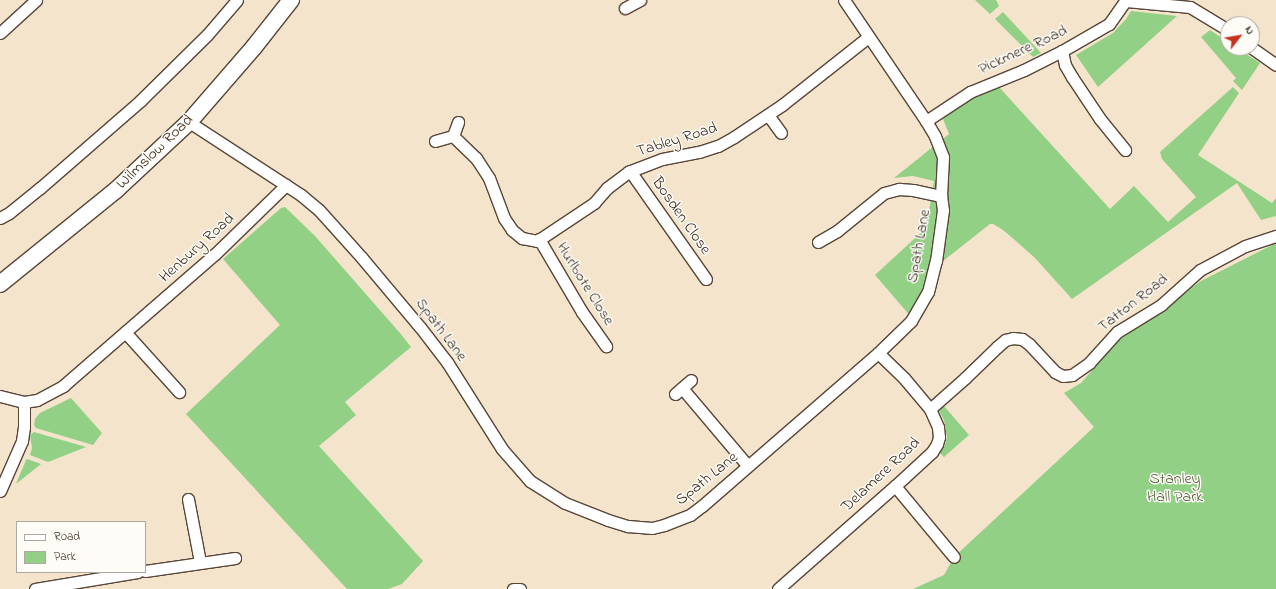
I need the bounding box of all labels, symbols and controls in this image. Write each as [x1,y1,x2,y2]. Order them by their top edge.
north arrow [1220,16,1260,56]
street label: Pickmere Road [976,21,1070,79]
text: N [1241,23,1258,38]
street label: Wilmslow Road [112,110,198,194]
street label: Tabley Road [634,119,720,161]
street label: Bosden Close [647,173,715,259]
street label: Spath Lane [903,208,935,284]
street label: Henbury Road [155,209,239,287]
street label: Hurlbote Close [552,239,618,329]
street label: Tatton Road [1094,270,1172,336]
street label: Spath Lane [411,295,471,365]
street label: Delamere Road [838,434,924,516]
street label: Spath Lane [672,448,742,510]
park label: Stanley Hall Park [1147,469,1203,507]
legend [16,521,146,573]
text: Road [54,528,80,546]
text: Park [54,548,76,566]

